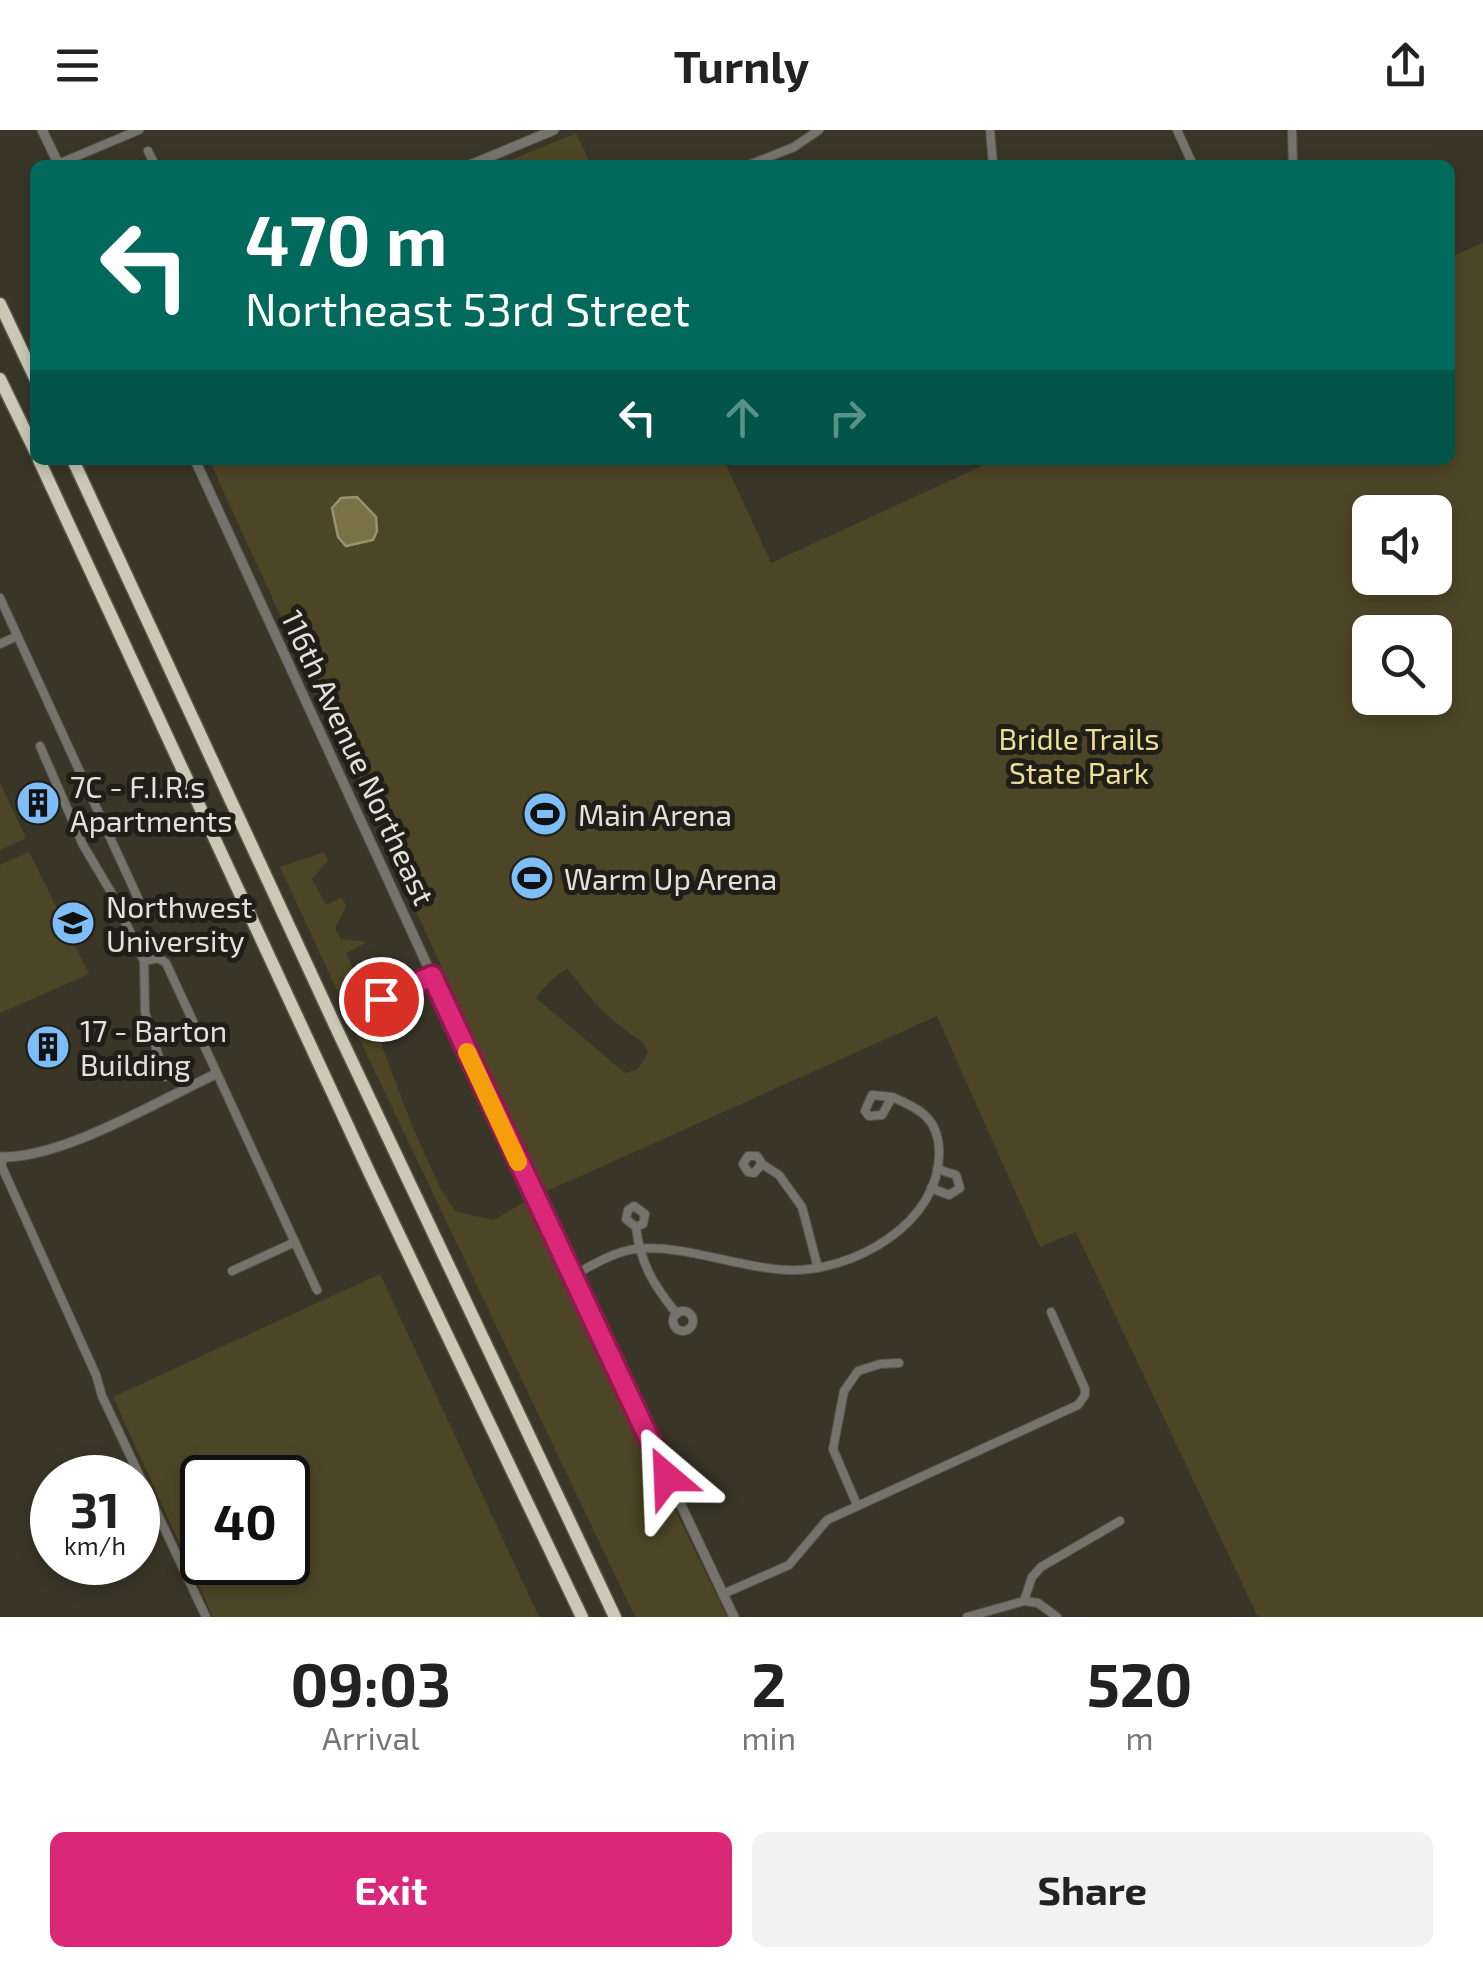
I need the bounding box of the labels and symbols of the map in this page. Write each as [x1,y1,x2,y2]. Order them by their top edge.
street label: 116th Avenue Northeast [275,604,443,910]
park label: Bridle Trails State Park [998,720,1160,790]
place label: 7C - F.I.R.s Apartments [70,768,232,838]
building icon: 7C - F.I.R.s Apartments [15,780,61,826]
sports icon: Main Arena [522,791,568,837]
place label: Main Arena [578,796,732,832]
sports icon: Warm Up Arena [509,855,555,901]
place label: Warm Up Arena [564,860,777,896]
place label: Northwest University [106,888,253,958]
school or university icon: Northwest University [50,900,96,946]
pin [339,957,424,1042]
place label: 17 - Barton Building [80,1012,227,1082]
building icon: 17 - Barton Building [25,1024,71,1070]
position arrow [615,1425,719,1529]
speed limit sign: 40 [180,1455,310,1585]

